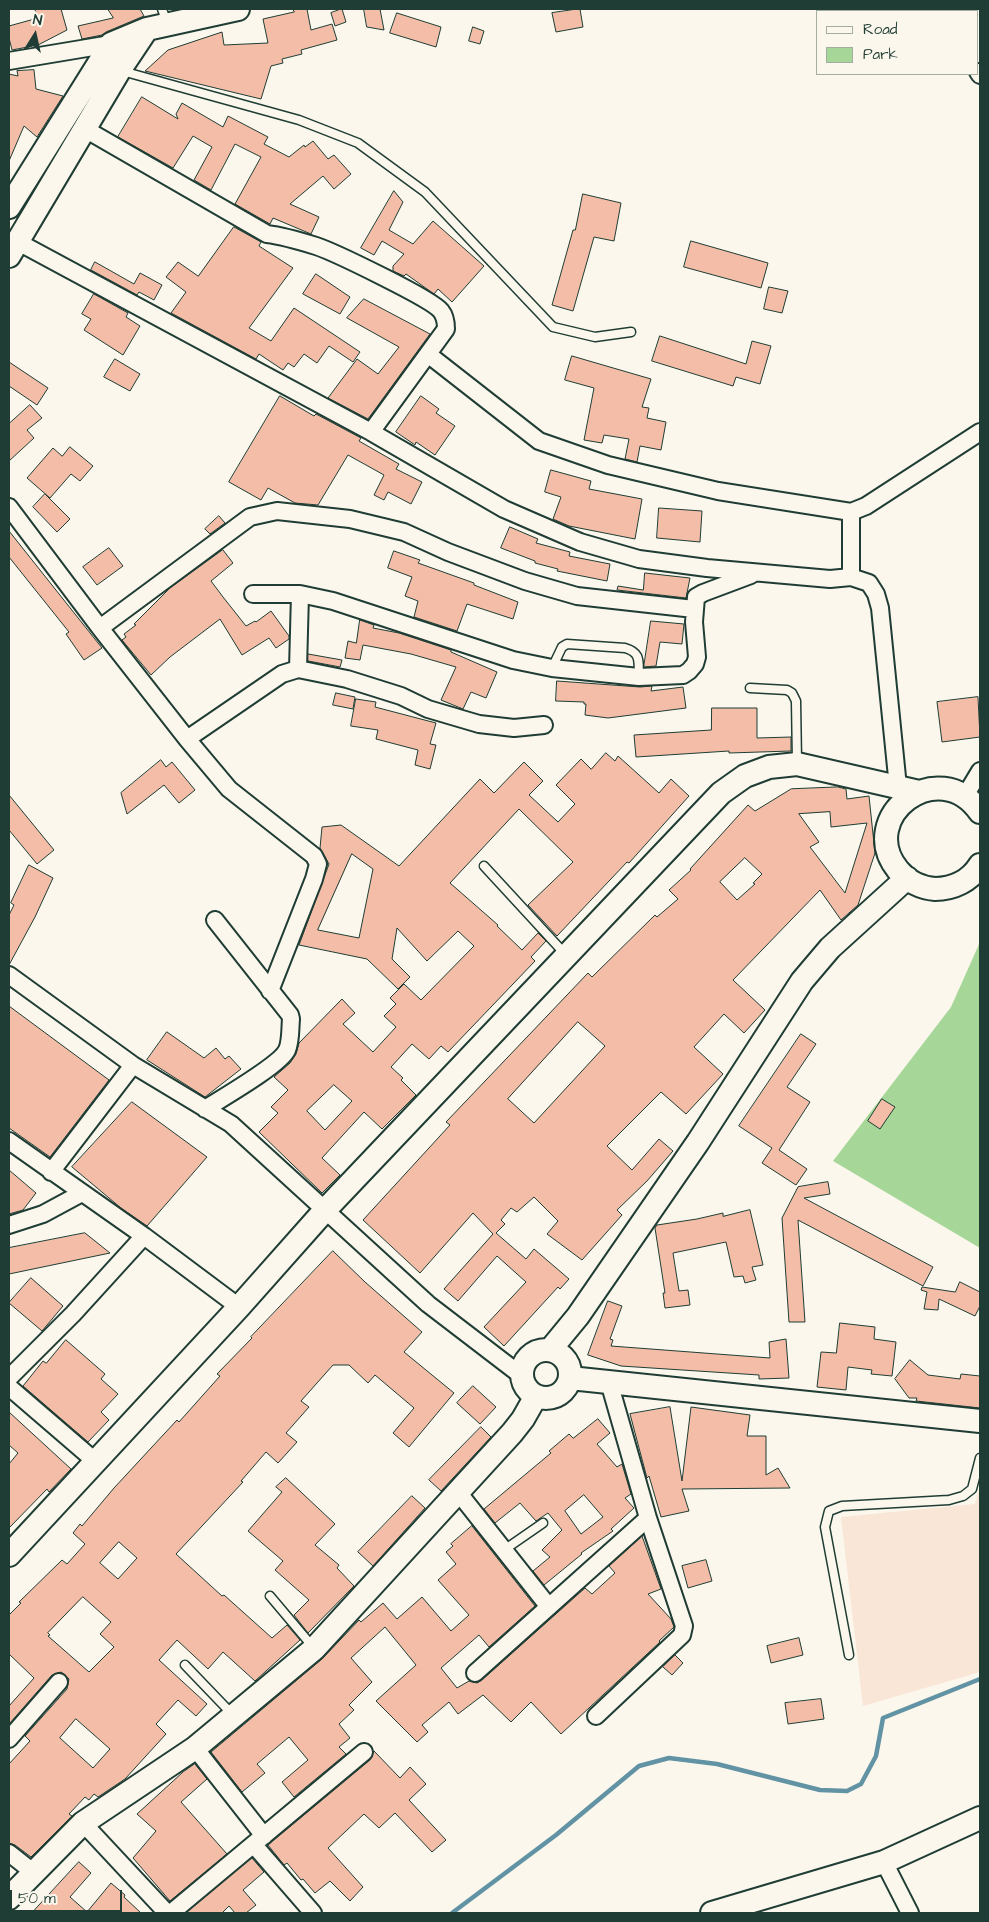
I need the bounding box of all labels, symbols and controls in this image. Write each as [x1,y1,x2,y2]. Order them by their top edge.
north arrow [10,10,60,60]
text: N [32,10,44,31]
legend [816,10,979,75]
text: Road [863,19,897,40]
text: Park [863,44,898,65]
scale bar [12,1880,125,1912]
text: 50 m [18,1888,56,1909]

